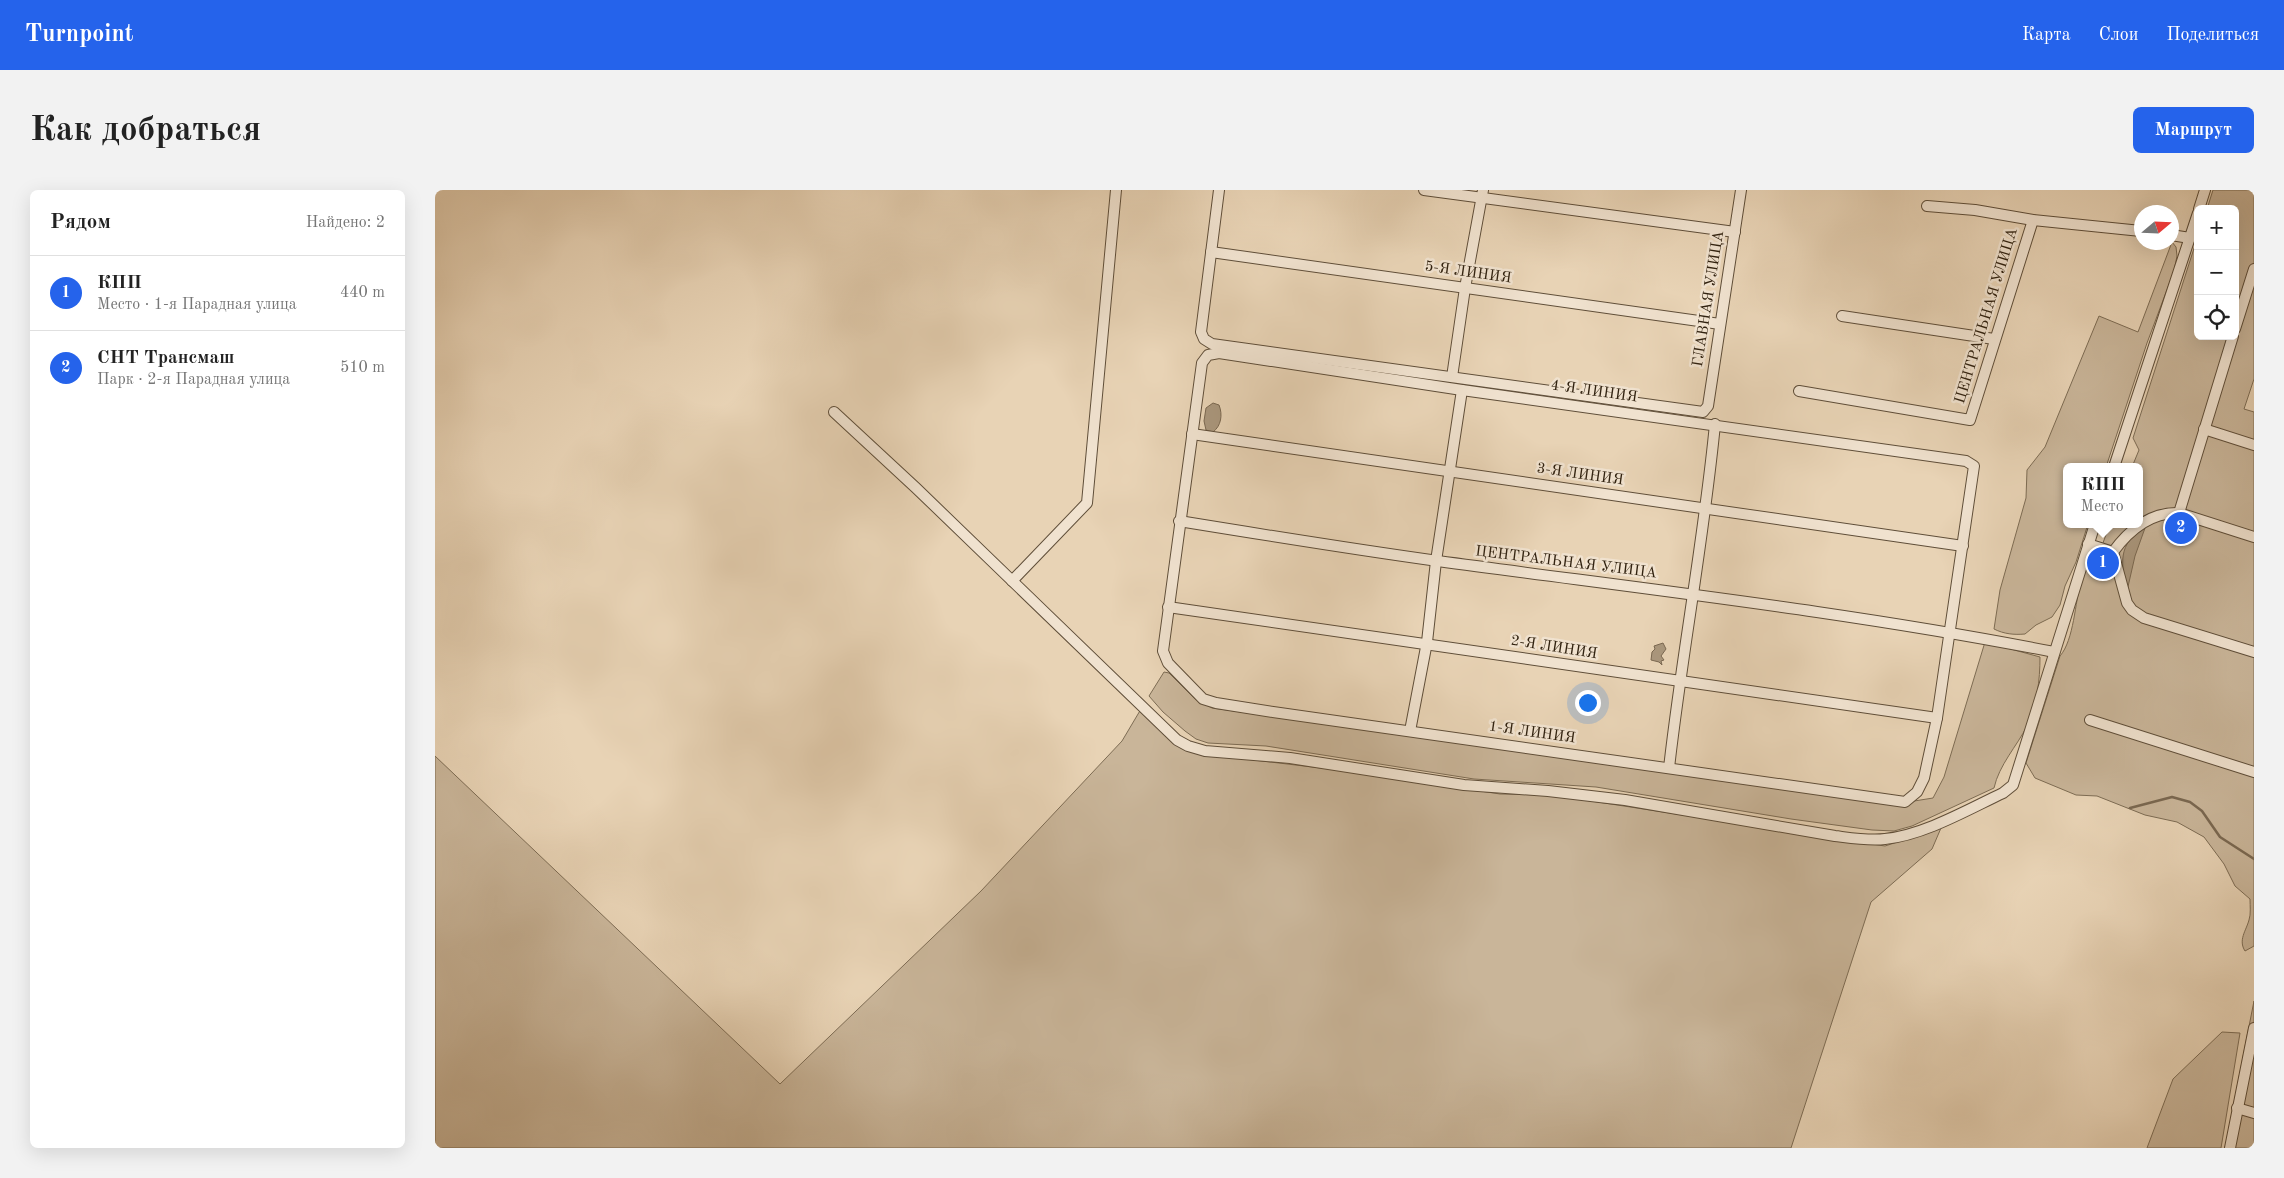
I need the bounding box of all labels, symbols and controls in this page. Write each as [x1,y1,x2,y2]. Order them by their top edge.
text: Turnpoint [25,23,133,47]
text: Карта [2022,26,2071,44]
text: Слои [2099,26,2138,44]
text: Поделиться [2166,26,2259,44]
button: Маршрут [2133,107,2254,153]
text: Как добраться [30,113,261,148]
north arrow [2134,205,2179,250]
map controls [2194,205,2239,340]
button: + [2194,205,2239,250]
text: Рядом [50,212,111,233]
text: Найдено: 2 [306,215,385,231]
street label: ЦЕНТРАЛЬНАЯ УЛИЦА [1953,226,2021,406]
street label: ГЛАВНАЯ УЛИЦА [1691,229,1727,368]
button: − [2194,250,2239,295]
street label: 5-Я ЛИНИЯ [1424,259,1512,287]
text: КПП [97,274,142,293]
text: 1 [61,285,71,301]
text: 440 m [340,285,385,301]
button: locate [2194,295,2239,340]
text: Место · 1-я Парадная улица [97,297,297,313]
text: СНТ Трансмаш [97,349,234,368]
text: 2 [61,360,71,376]
text: 510 m [340,360,385,376]
text: Парк · 2-я Парадная улица [97,372,290,388]
street label: 4-Я ЛИНИЯ [1550,378,1638,406]
street label: 3-Я ЛИНИЯ [1536,461,1624,489]
popup [2063,463,2143,528]
text: КПП [2081,476,2125,495]
text: Место [2081,499,2124,515]
pin: 2 [2165,509,2197,547]
street label: ЦЕНТРАЛЬНАЯ УЛИЦА [1474,544,1658,582]
pin: 1 [2087,544,2119,582]
street label: 2-Я ЛИНИЯ [1510,634,1598,662]
your location [1575,690,1601,716]
street label: 1-Я ЛИНИЯ [1488,719,1576,747]

